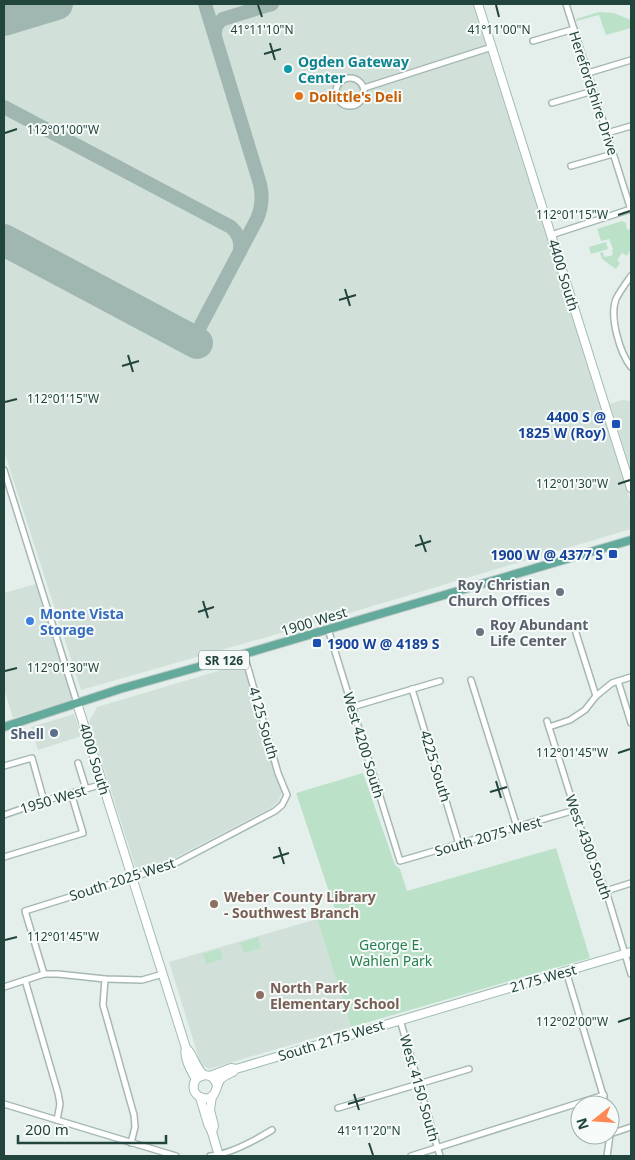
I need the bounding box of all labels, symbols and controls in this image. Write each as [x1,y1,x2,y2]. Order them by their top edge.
text: 41°11'10"N [230,21,294,38]
text: 41°11'00"N [467,21,531,38]
street label: Herefordshire Drive [565,28,623,158]
place label: Ogden Gateway Center [298,52,409,87]
marker: Ogden Gateway Center [282,63,294,75]
place label: Dolittle's Deli [309,87,402,106]
marker: Dolittle's Deli [293,90,305,102]
text: 112°01'00"W [27,121,99,138]
text: 112°01'15"W [536,206,608,223]
street label: 4400 South [544,237,584,313]
text: 112°01'15"W [27,390,99,407]
place label: 4400 S @ 1825 W (Roy) [518,407,606,442]
marker: 4400 S @ 1825 W (Roy) [610,418,622,430]
text: 112°01'30"W [536,475,608,492]
place label: 1900 W @ 4377 S [491,545,603,564]
marker: 1900 W @ 4377 S [607,548,619,560]
place label: Roy Christian Church Offices [448,575,550,610]
marker: Roy Christian Church Offices [554,586,566,598]
street label: 1900 West [279,602,349,640]
place label: Monte Vista Storage [40,604,124,639]
marker: Monte Vista Storage [24,615,36,627]
place label: Roy Abundant Life Center [490,615,588,650]
marker: Roy Abundant Life Center [474,626,486,638]
place label: 1900 W @ 4189 S [327,634,440,653]
marker: 1900 W @ 4189 S [311,637,323,649]
road number: SR 126 [199,650,249,670]
text: 112°01'30"W [27,659,99,676]
street label: 4125 South [245,685,283,761]
street label: West 4200 South [339,690,389,800]
street label: 4000 South [75,721,115,797]
place label: Shell [10,724,44,743]
marker: Shell [48,727,60,739]
street label: 4225 South [416,728,456,804]
text: 112°01'45"W [536,744,608,761]
street label: 1950 West [18,780,88,818]
street label: West 4300 South [561,792,617,902]
street label: South 2075 West [432,812,544,860]
street label: South 2025 West [67,853,177,905]
place label: Weber County Library - Southwest Branch [224,887,376,922]
marker: Weber County Library - Southwest Branch [208,898,220,910]
text: 112°01'45"W [27,928,99,945]
park label: George E. Wahlen Park [350,935,433,970]
street label: 2175 West [508,959,578,997]
place label: North Park Elementary School [270,978,400,1013]
marker: North Park Elementary School [254,989,266,1001]
text: 112°02'00"W [536,1013,608,1030]
street label: South 2175 West [276,1015,386,1065]
street label: West 4150 South [396,1032,444,1144]
north arrow [570,1095,620,1145]
scale bar [18,1112,165,1144]
text: N [571,1116,593,1132]
text: 200 m [25,1119,69,1139]
text: 41°11'20"N [337,1122,401,1139]

